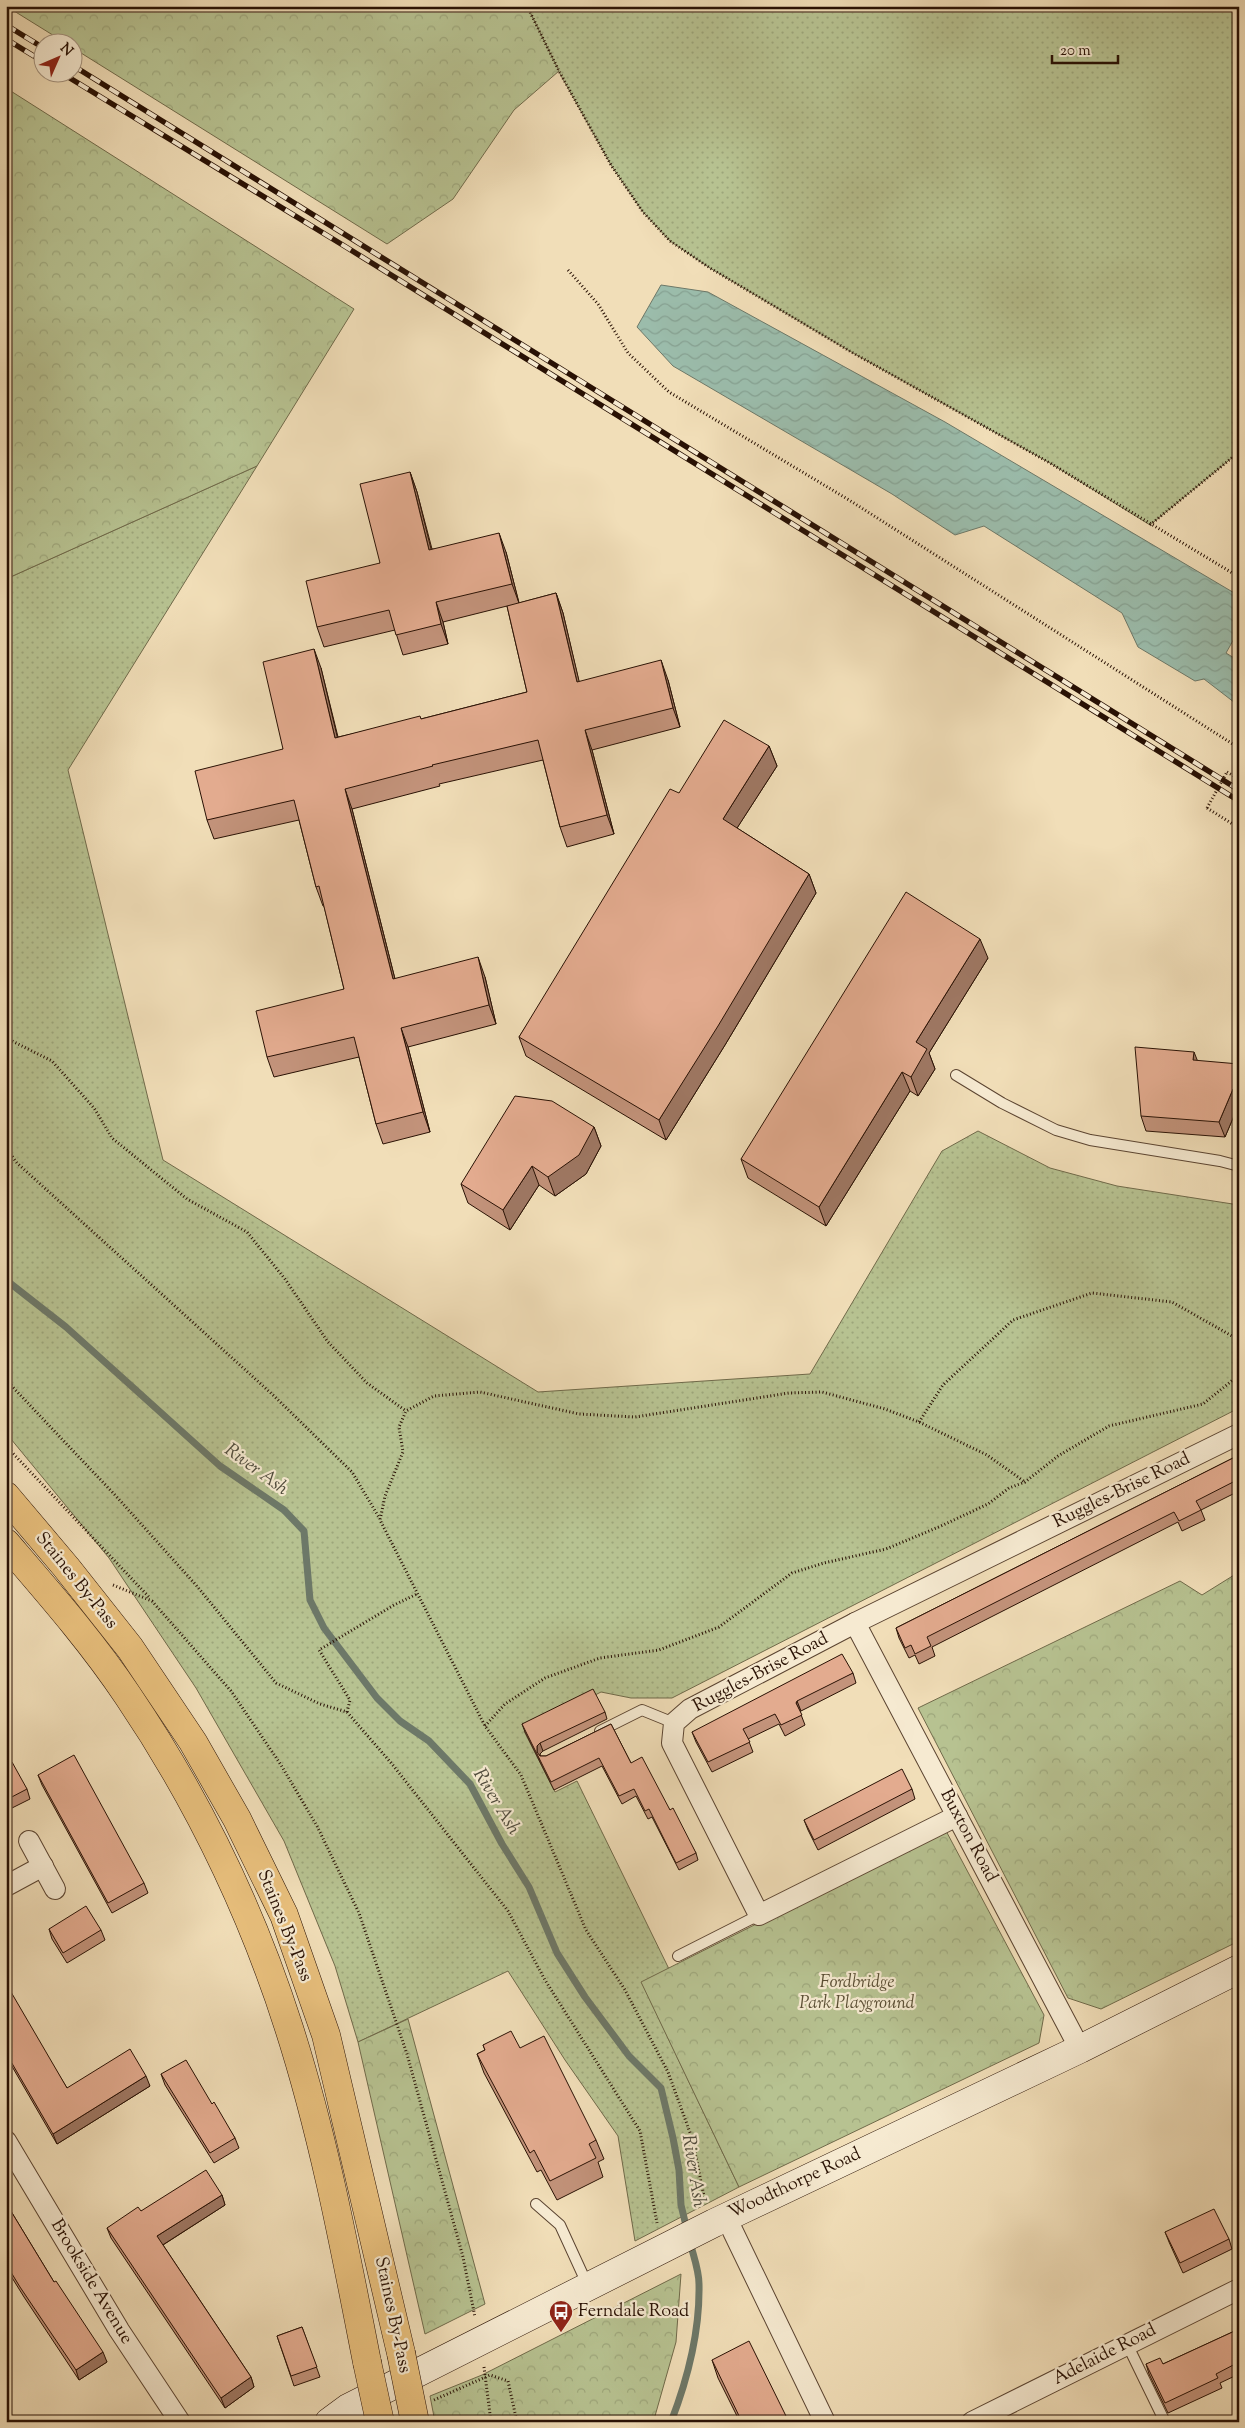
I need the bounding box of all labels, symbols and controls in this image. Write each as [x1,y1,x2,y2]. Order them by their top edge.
north arrow [32,32,82,82]
scale bar [1052,32,1119,64]
text: N [55,39,77,61]
text: 20 m [1060,41,1091,62]
water label: River Ash [218,1438,294,1503]
street label: Ruggles-Brise Road [1049,1447,1195,1535]
street label: Staines By-Pass [29,1527,123,1635]
street label: Ruggles-Brise Road [689,1626,833,1720]
water label: River Ash [466,1764,527,1841]
street label: Buxton Road [932,1785,1004,1887]
street label: Staines By-Pass [250,1866,318,1986]
park label: Fordbridge Park Playground [799,1970,915,2017]
water label: River Ash [674,2133,712,2210]
street label: Woodthorpe Road [724,2142,866,2226]
street label: Brookside Avenue [43,2214,139,2350]
street label: Staines By-Pass [367,2254,417,2376]
bus stop icon: Ferndale Road [548,2299,574,2333]
place label: Ferndale Road [578,2299,689,2325]
street label: Adelaide Road [1049,2318,1161,2392]

